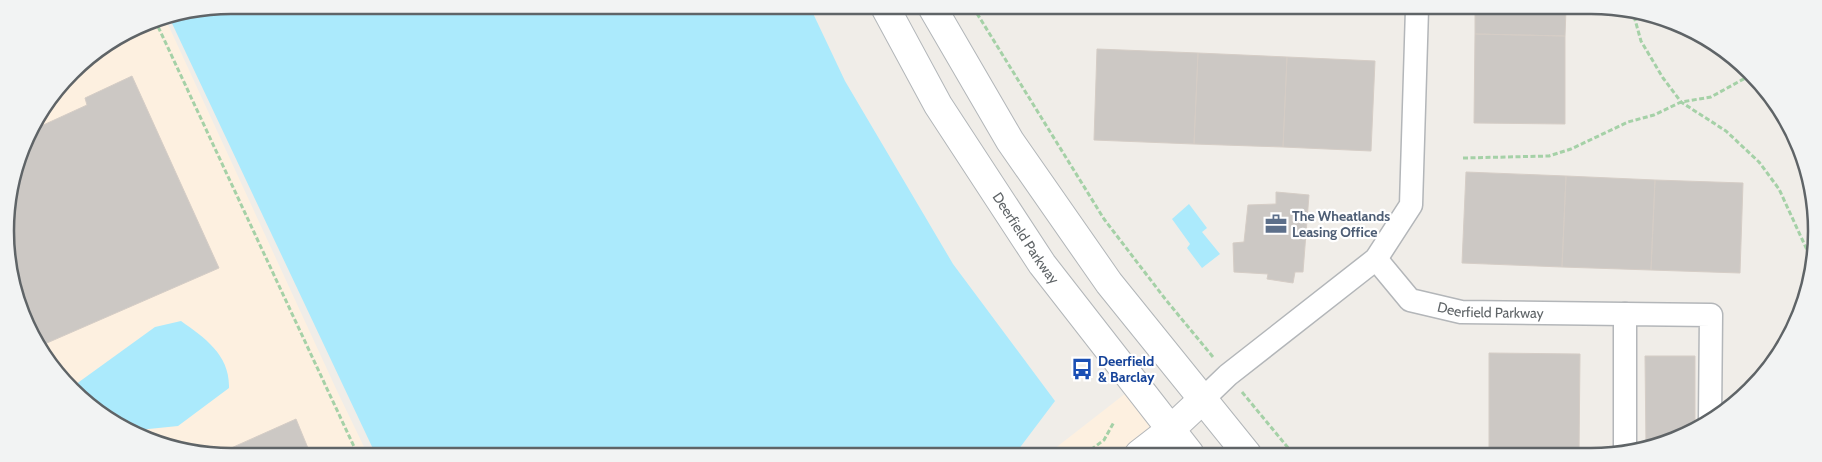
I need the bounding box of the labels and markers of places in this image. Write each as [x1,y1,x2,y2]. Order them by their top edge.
place label: The Wheatlands Leasing Office [1292,207,1390,241]
office icon: The Wheatlands Leasing Office [1263,211,1289,237]
place label: Deerfield & Barclay [1098,352,1155,386]
bus stop icon: Deerfield & Barclay [1069,356,1095,382]

